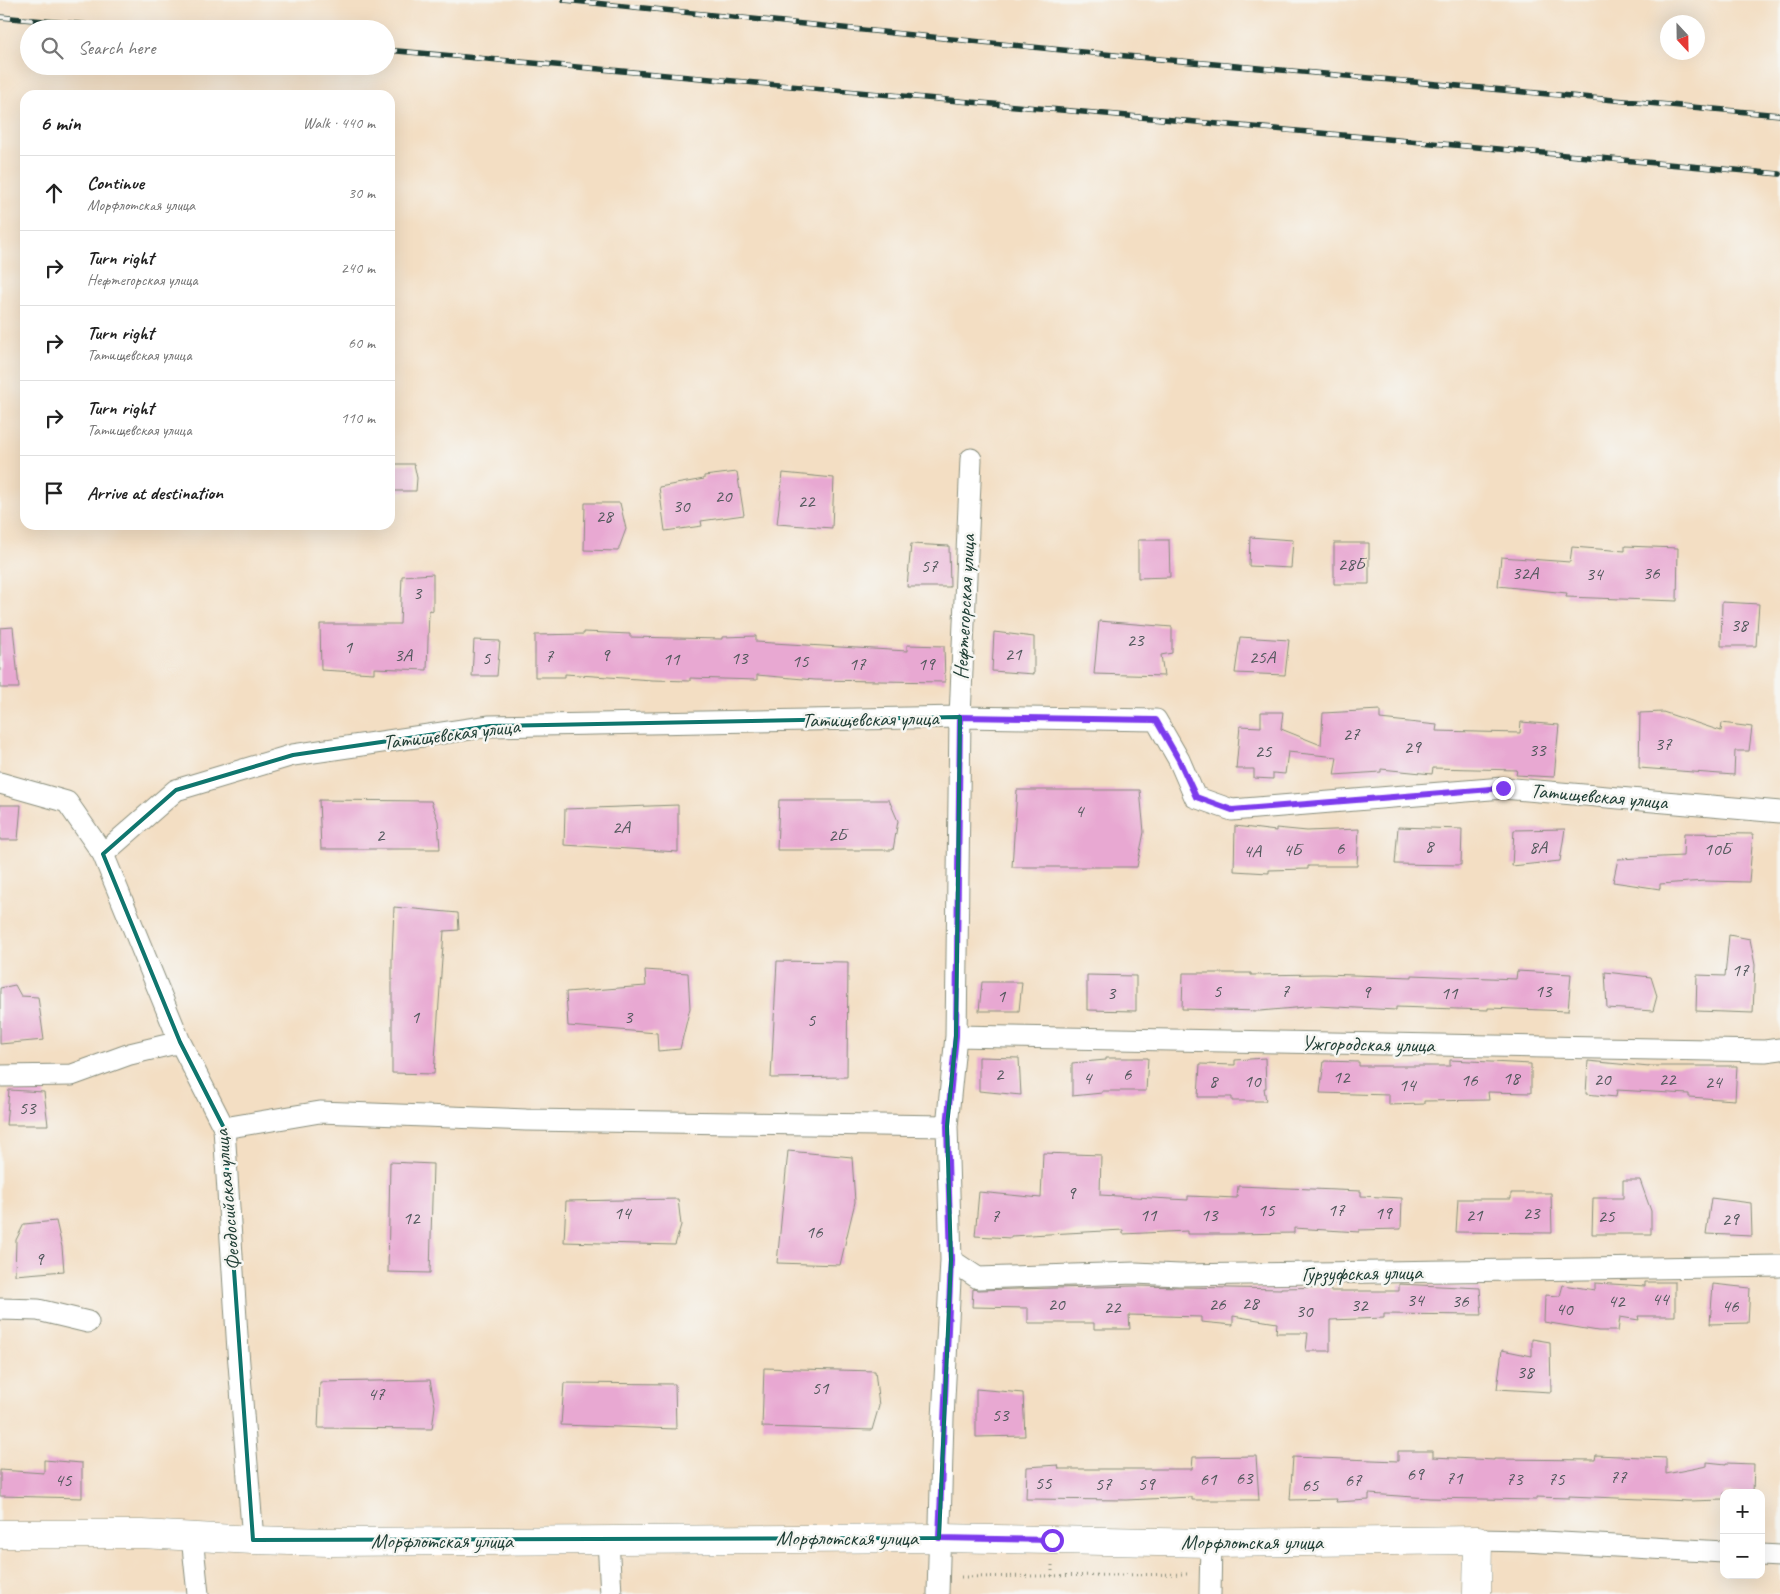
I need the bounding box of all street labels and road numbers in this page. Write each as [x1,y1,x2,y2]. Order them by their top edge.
street label: Нефтегорская улица [947,532,981,680]
street label: Татищевская улица [801,705,940,733]
street label: Татищевская улица [381,713,522,755]
street label: Татищевская улица [1529,777,1670,815]
street label: Ужгородская улица [1301,1030,1436,1058]
street label: Феодосийская улица [208,1127,246,1272]
street label: Гурзуфская улица [1301,1259,1424,1287]
street label: Морфлотская улица [776,1525,920,1551]
street label: Морфлотская улица [371,1528,515,1554]
street label: Морфлотская улица [1181,1529,1325,1555]

